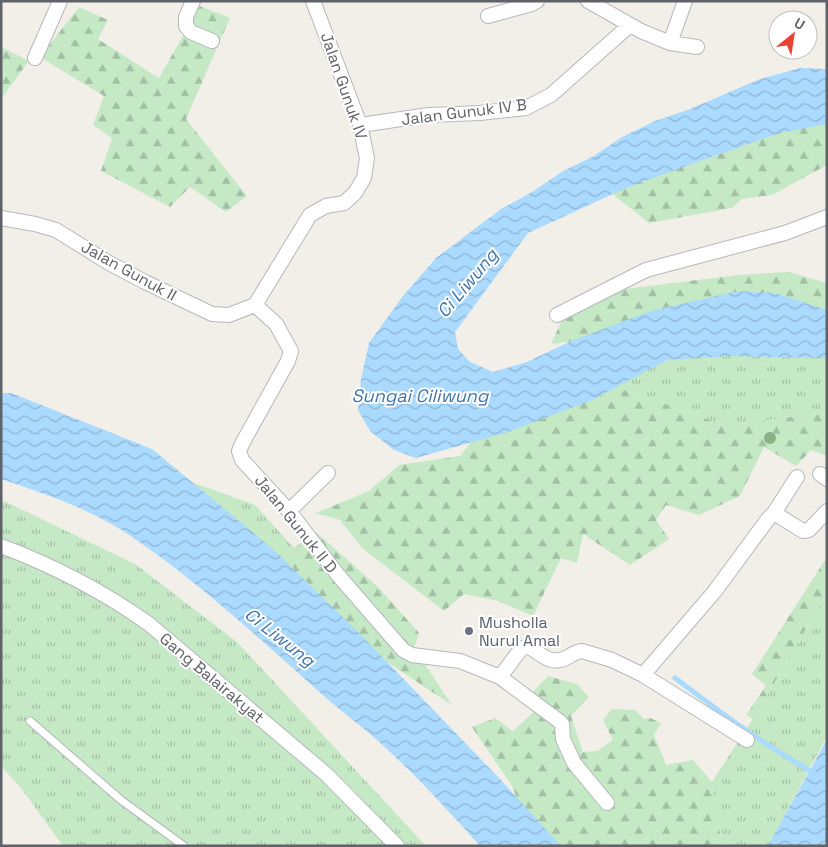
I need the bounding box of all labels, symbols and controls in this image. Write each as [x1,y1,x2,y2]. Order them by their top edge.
north arrow [768,10,818,60]
text: U [791,14,808,34]
street label: Jalan Gunuk IV [316,30,372,142]
street label: Jalan Gunuk IV B [400,94,528,130]
street label: Jalan Gunuk II [78,236,180,306]
water label: Ci Liwung [432,243,503,322]
water label: Sungai Ciliwung [352,384,490,407]
street label: Jalan Gunuk II D [250,471,342,577]
water label: Ci Liwung [240,602,321,672]
place label: Musholla Nurul Amal [479,612,560,651]
marker: Musholla Nurul Amal [463,625,475,637]
street label: Gang Balairakyat [155,628,269,728]

